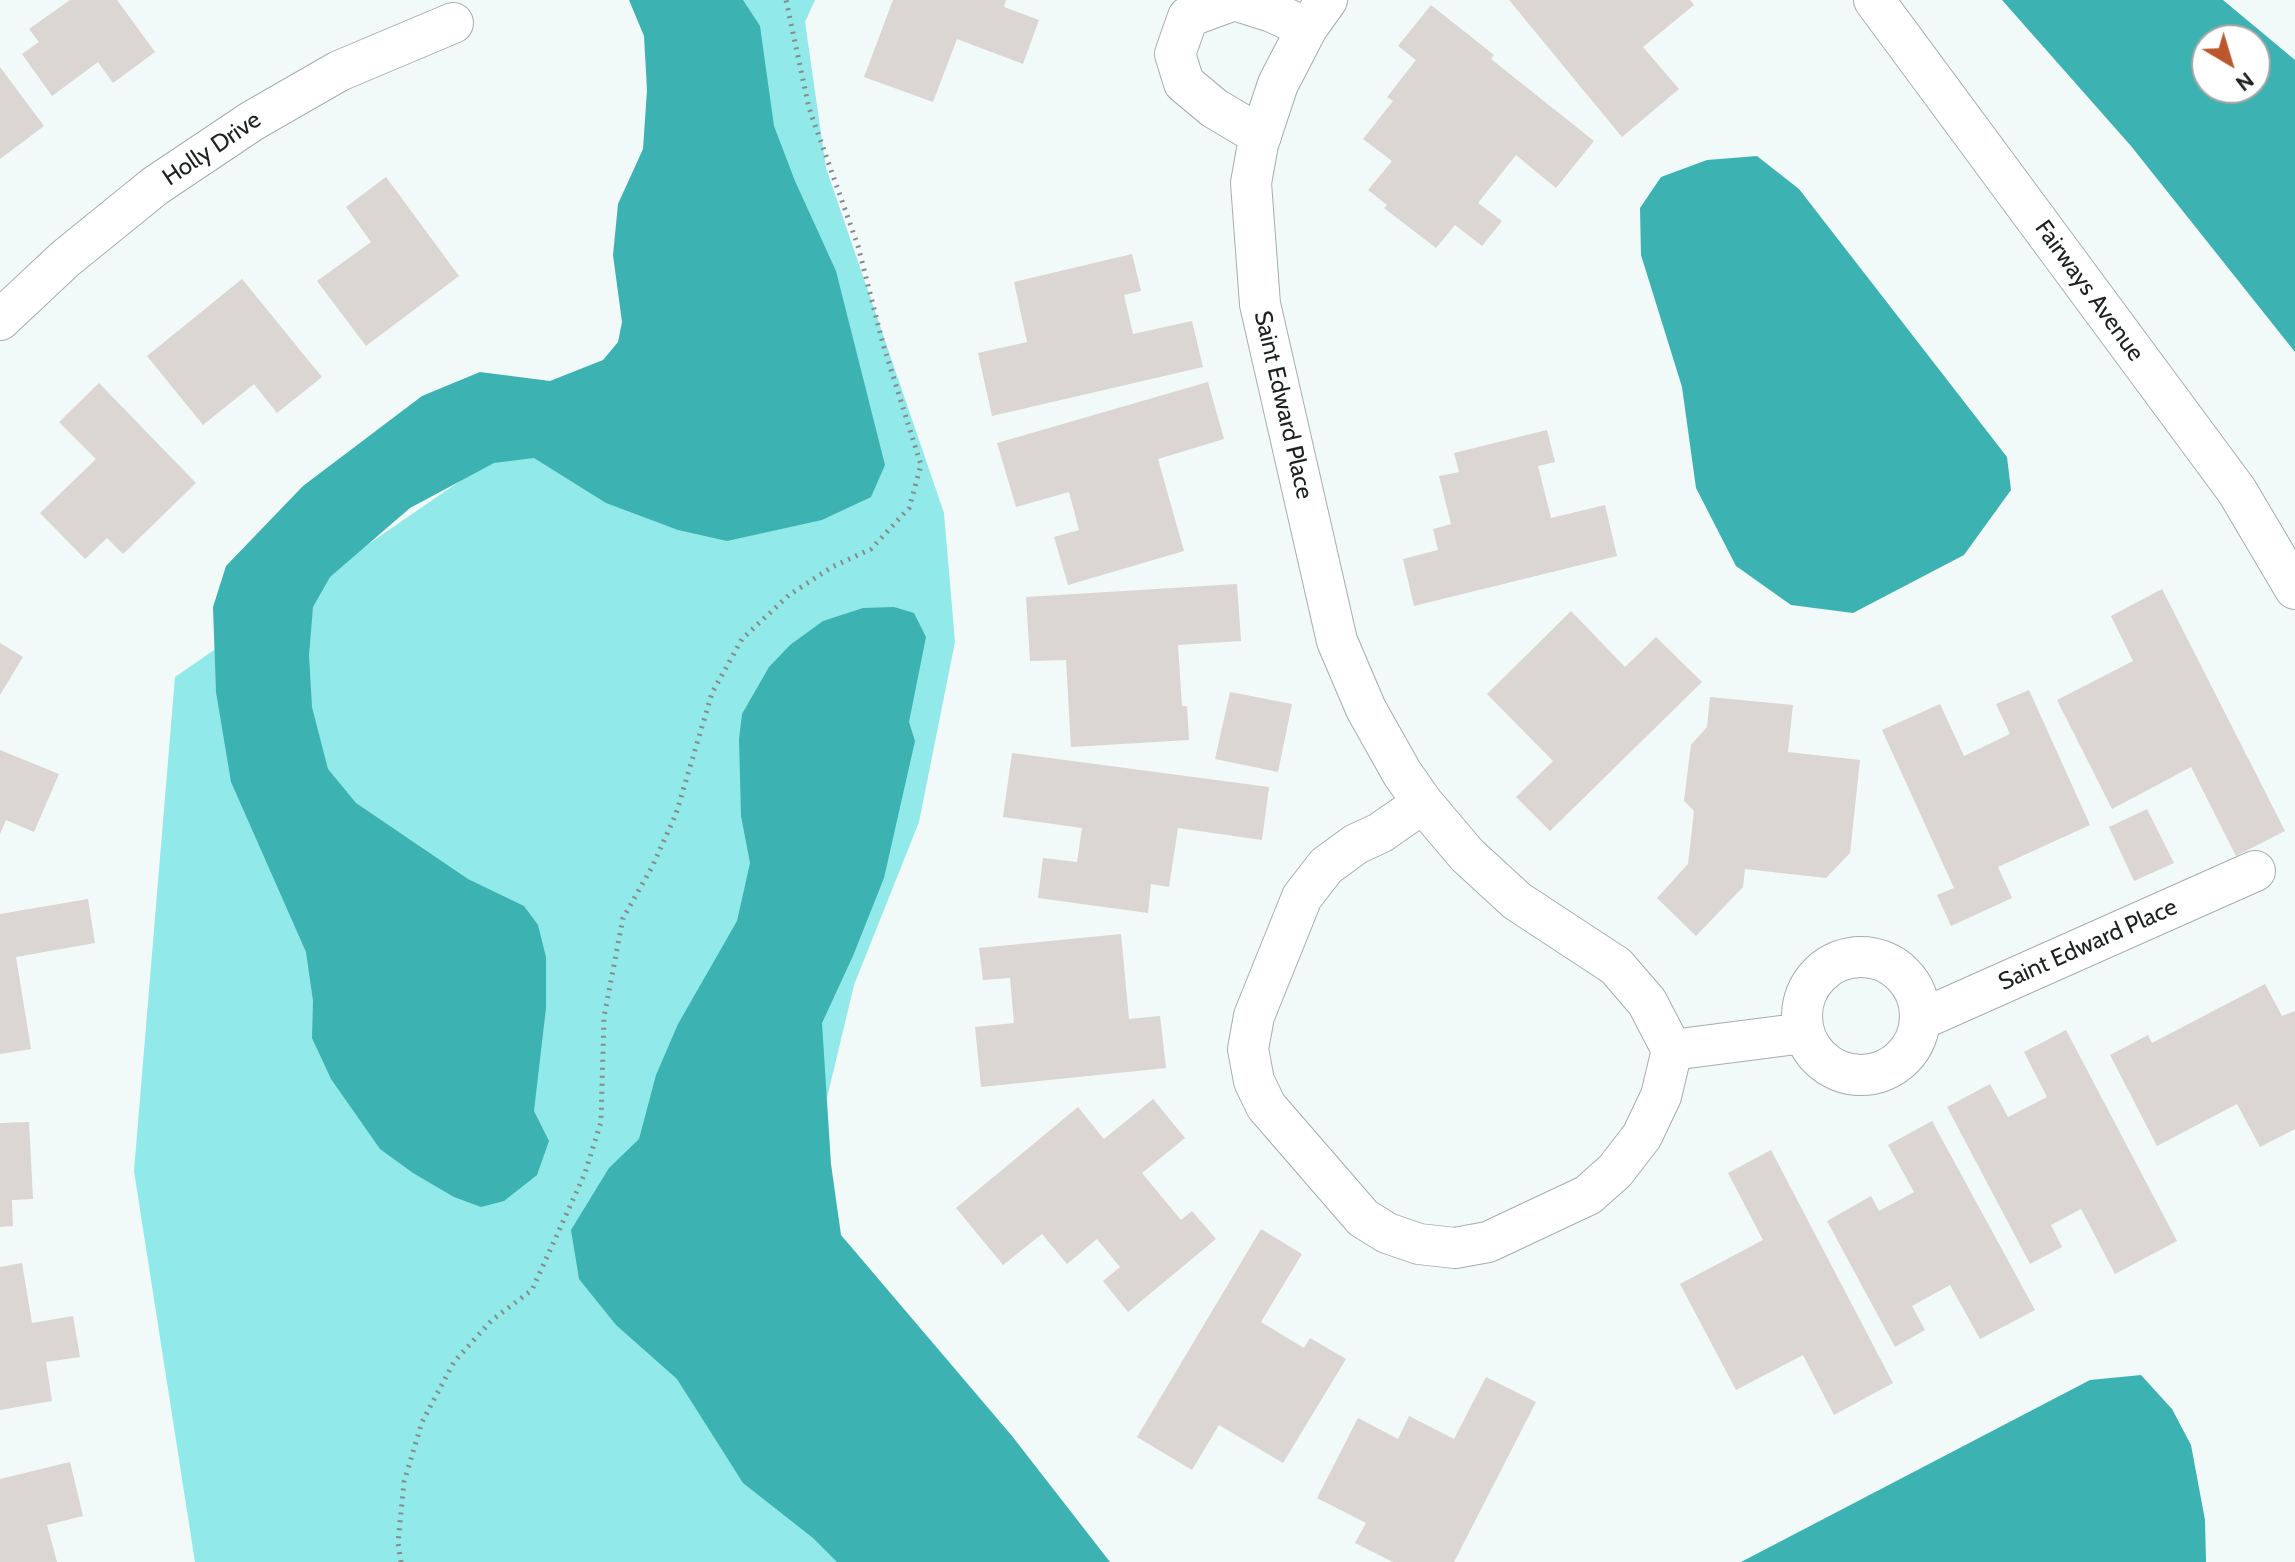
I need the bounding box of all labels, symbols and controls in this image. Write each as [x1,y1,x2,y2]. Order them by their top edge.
north arrow [2191,24,2271,104]
text: N [2230,66,2259,97]
street label: Holly Drive [157,106,267,192]
street label: Fairways Avenue [2028,215,2150,367]
street label: Saint Edward Place [1247,308,1319,502]
street label: Saint Edward Place [1994,893,2182,997]

